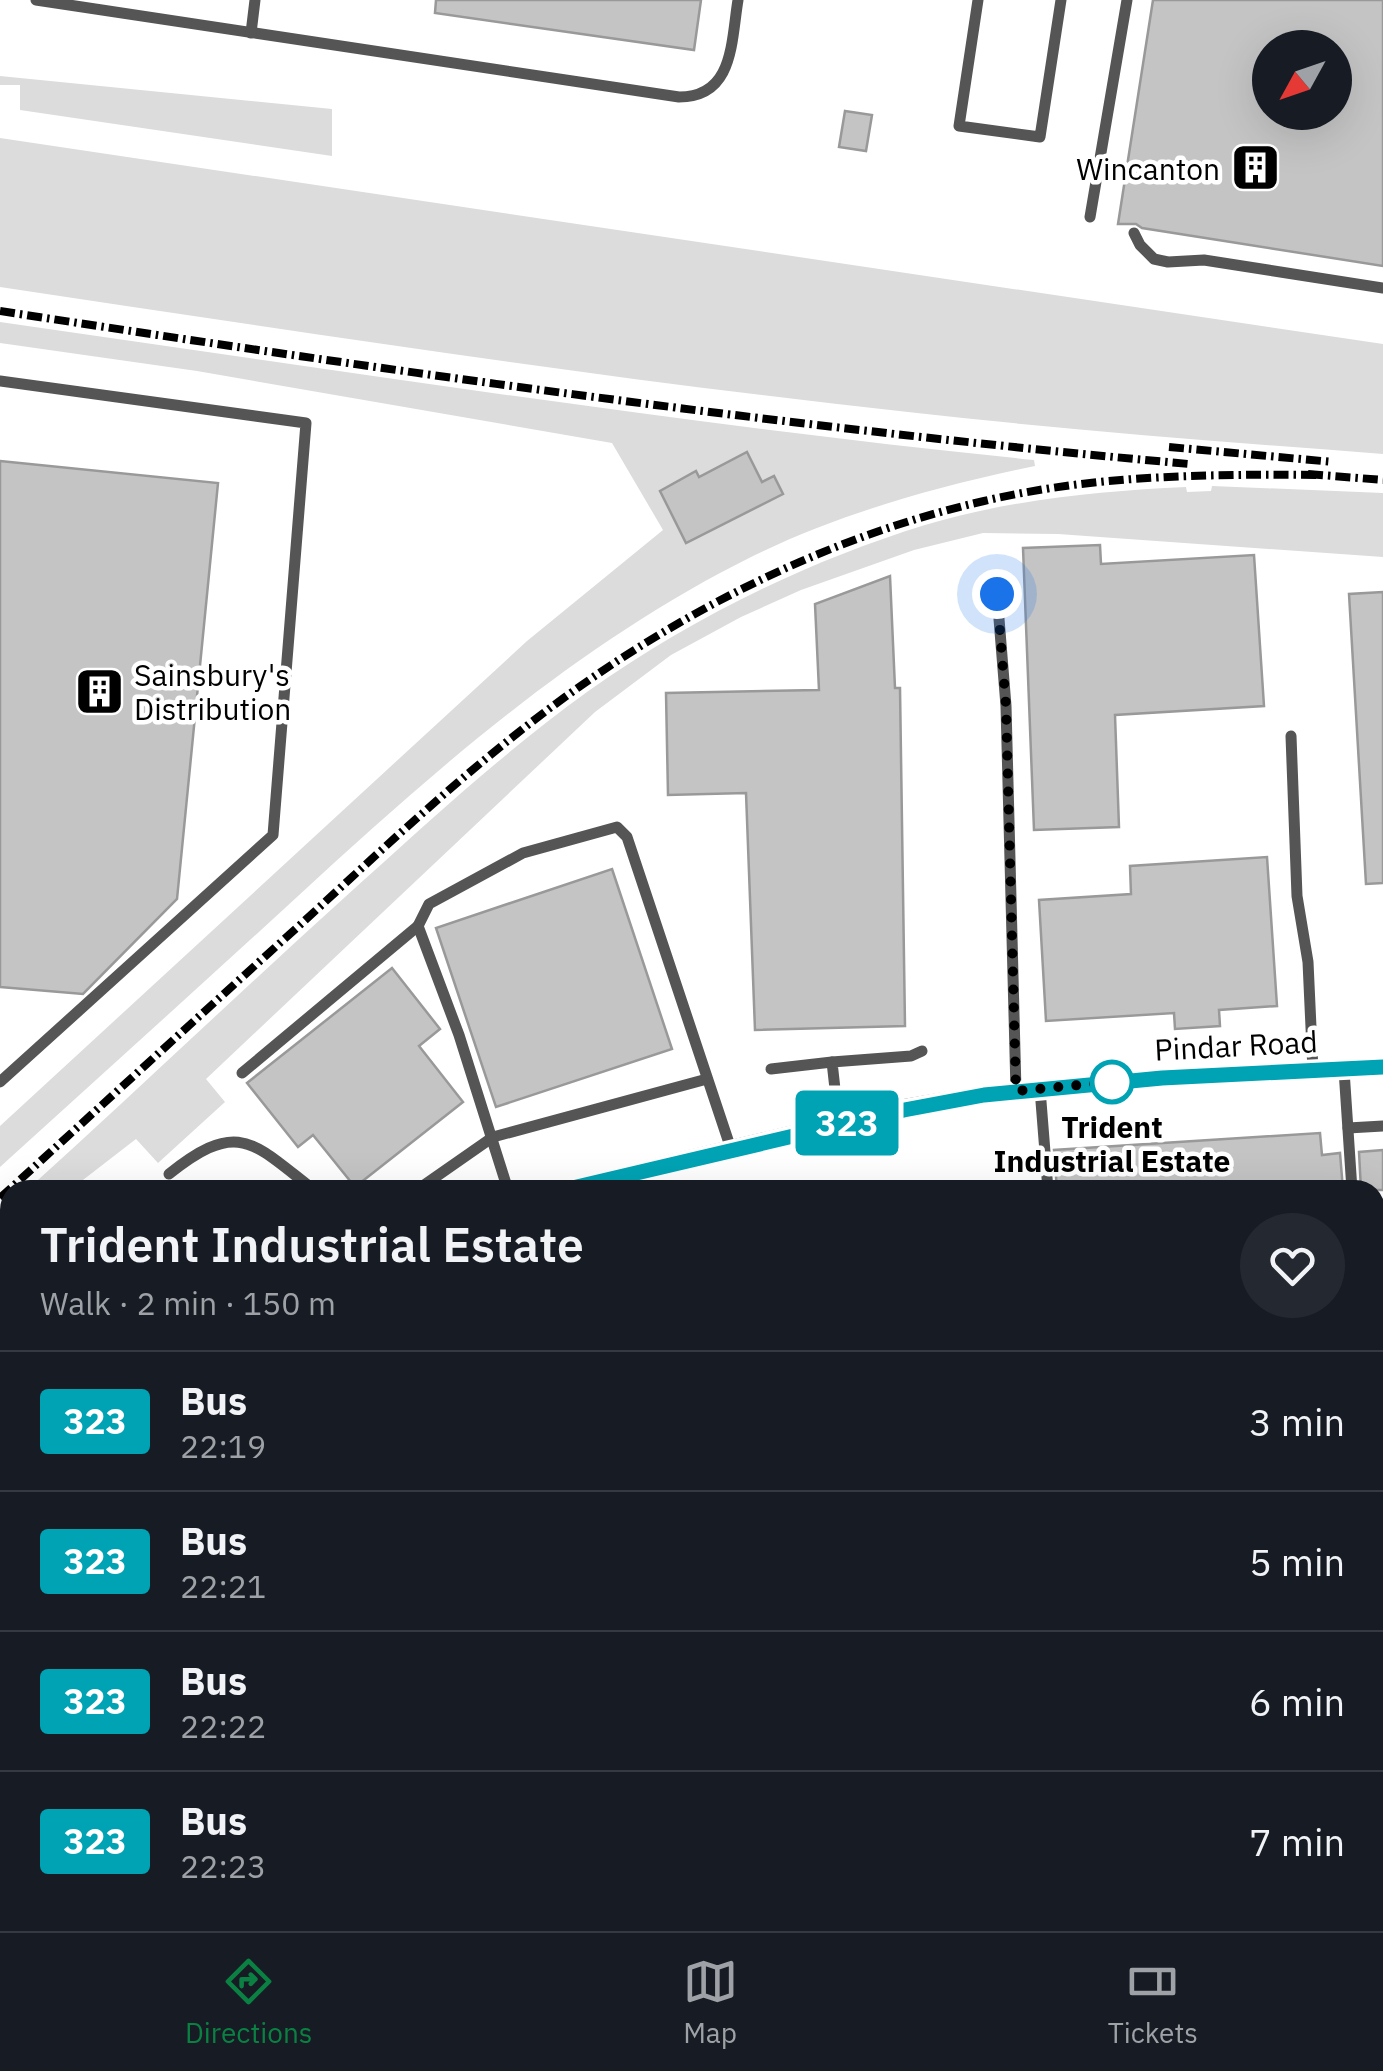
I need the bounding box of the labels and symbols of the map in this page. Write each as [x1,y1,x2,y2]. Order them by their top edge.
north arrow [1252,30,1352,130]
building icon: Wincanton [1229,142,1281,194]
place label: Wincanton [1076,149,1220,188]
your location [972,569,1022,619]
place label: Sainsbury's Distribution [134,655,291,728]
building icon: Sainsbury's Distribution [73,665,125,717]
street label: Pindar Road [1153,1021,1319,1069]
marker: Trident Industrial Estate [1091,1061,1133,1103]
line badge: 323 [790,1090,904,1156]
place label: Trident Industrial Estate [994,1107,1230,1180]

